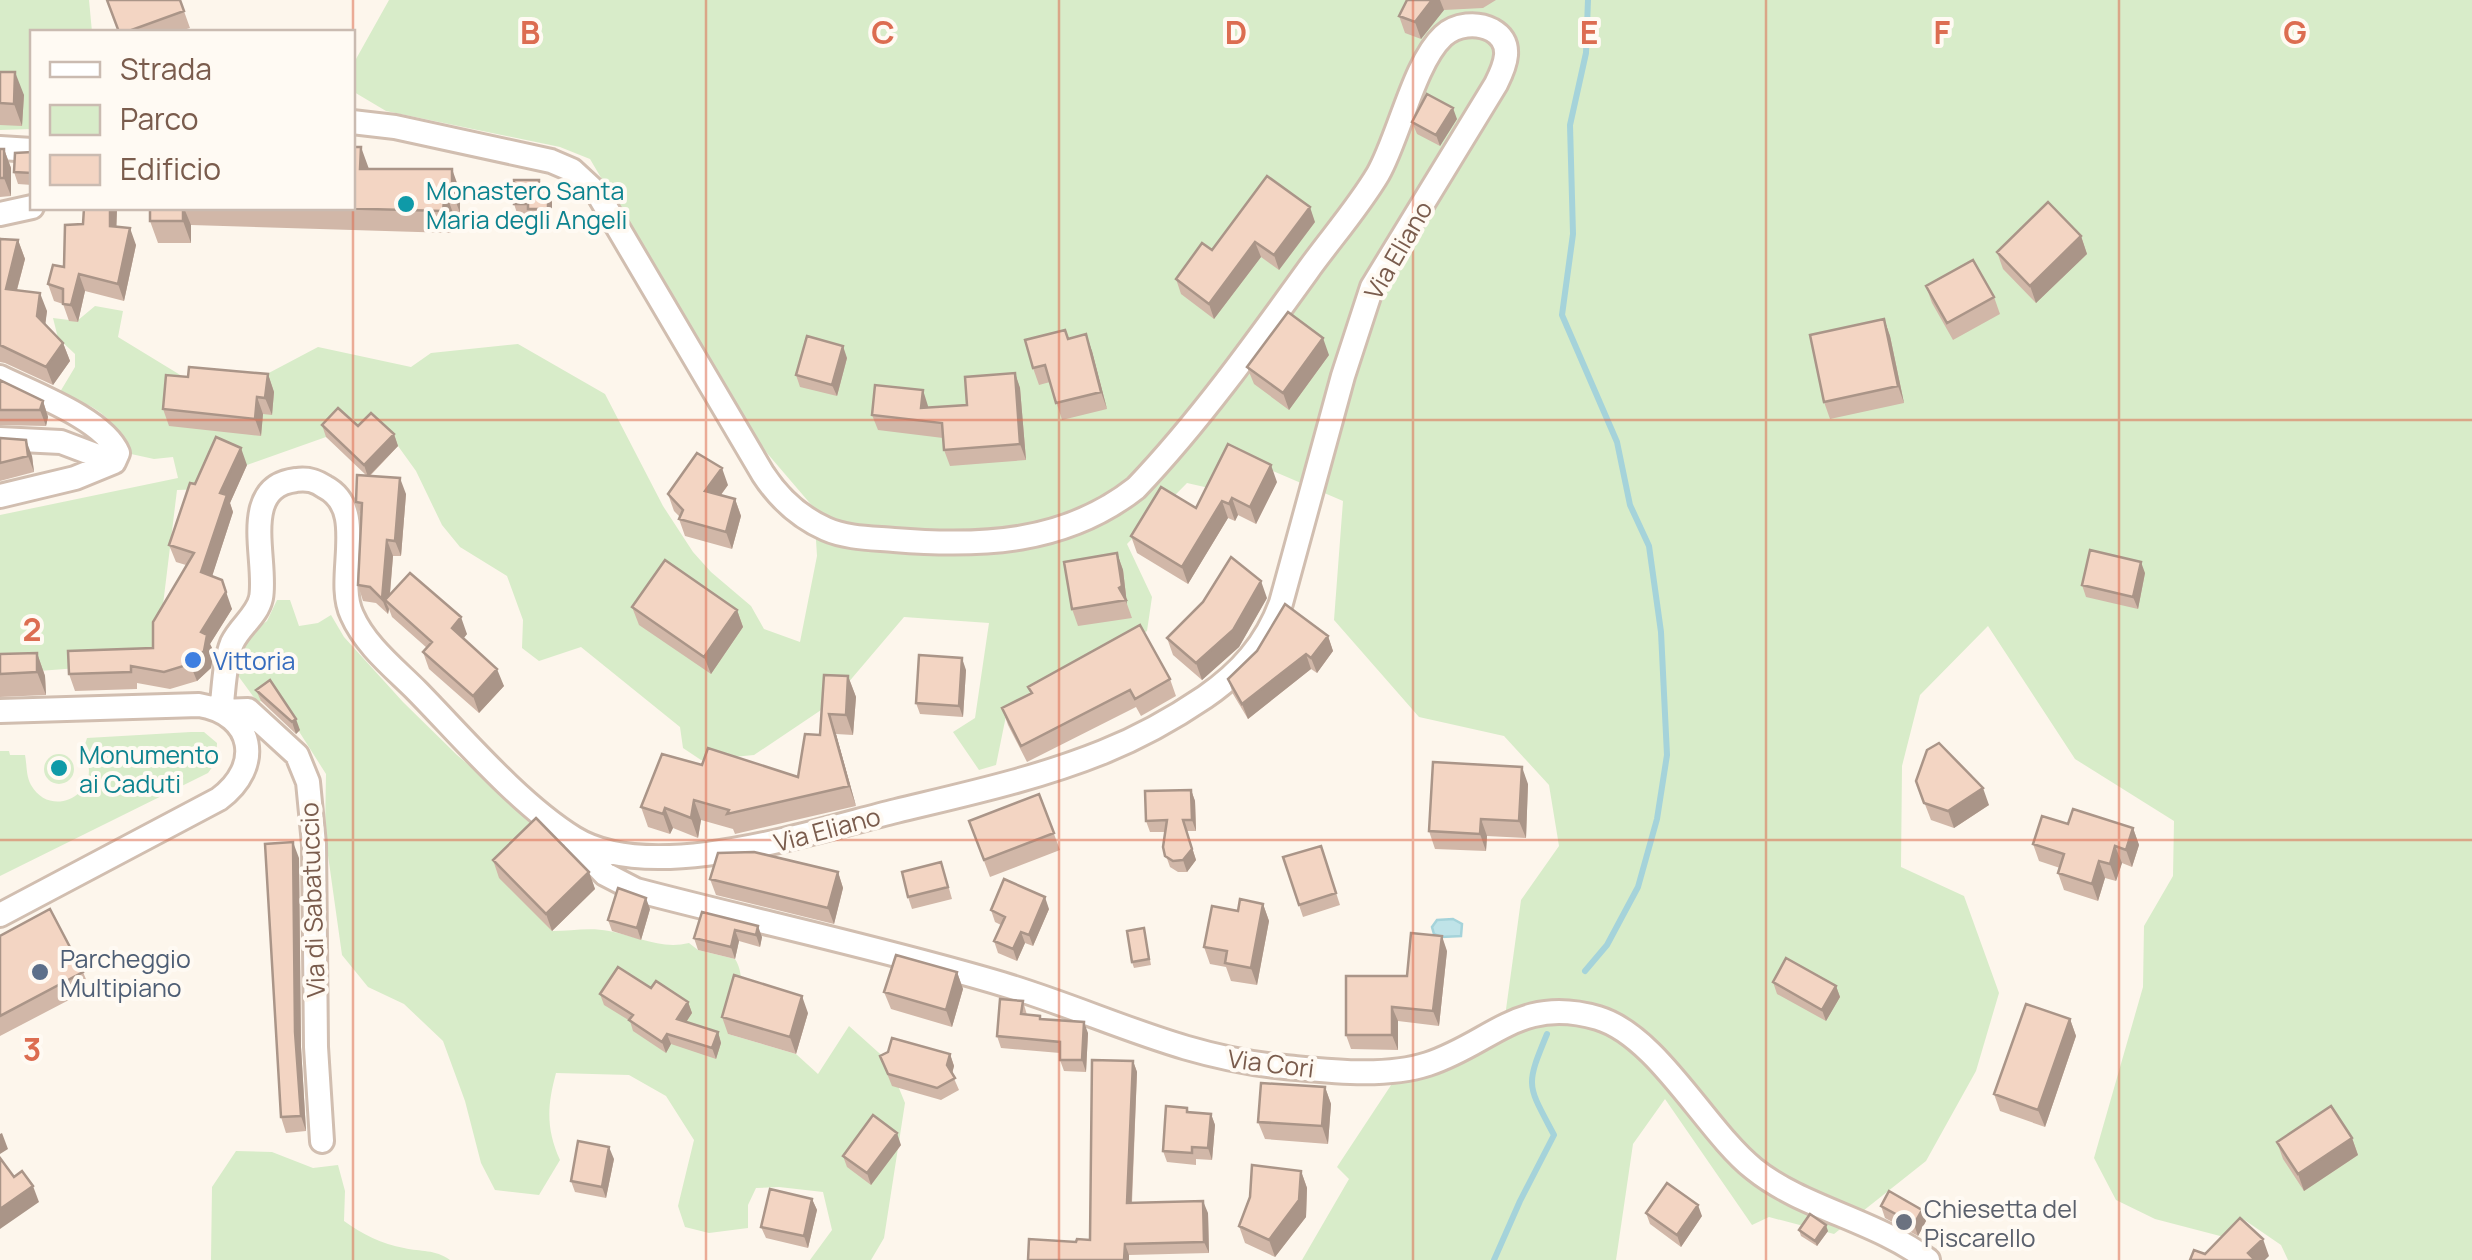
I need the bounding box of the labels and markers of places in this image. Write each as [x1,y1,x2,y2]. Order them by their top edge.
place label: Monastero Santa Maria degli Angeli [426,173,627,237]
marker: Monastero Santa Maria degli Angeli [395,193,417,215]
place label: Vittoria [213,643,296,678]
marker: Vittoria [182,649,204,671]
place label: Monumento ai Caduti [79,737,219,801]
marker: Monumento ai Caduti [48,757,70,779]
place label: Parcheggio Multipiano [60,941,191,1005]
marker: Parcheggio Multipiano [29,961,51,983]
place label: Chiesetta del Piscarello [1924,1191,2078,1255]
marker: Chiesetta del Piscarello [1893,1211,1915,1233]

